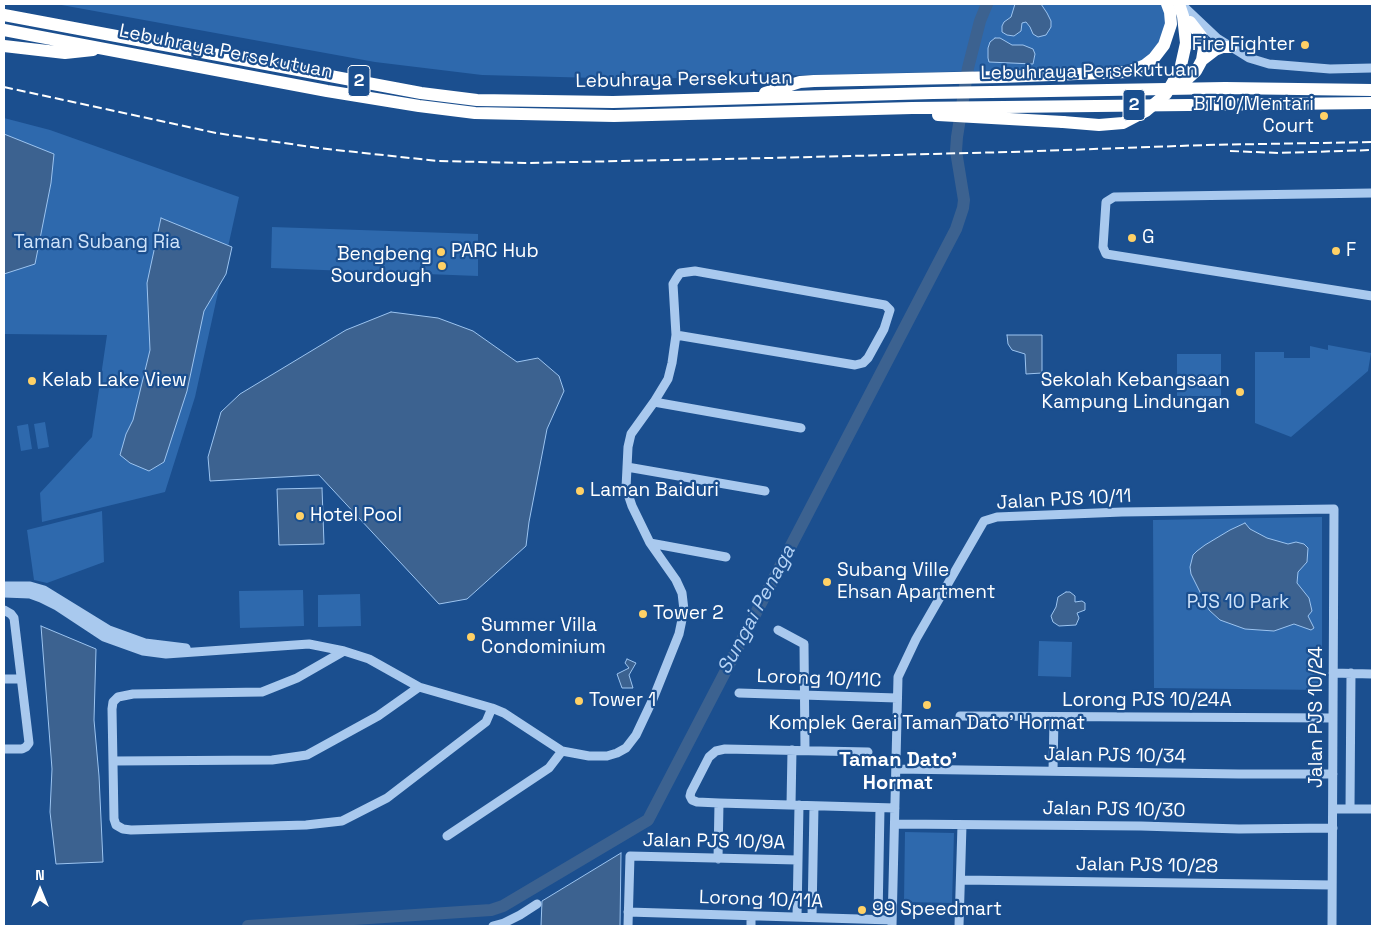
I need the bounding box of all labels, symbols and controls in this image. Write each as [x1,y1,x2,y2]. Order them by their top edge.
street label: Lebuhraya Persekutuan [117,20,335,84]
place label: Fire Fighter [1192,34,1295,56]
marker: Fire Fighter [1299,39,1311,51]
street label: Lebuhraya Persekutuan [980,59,1198,85]
road number: 2 [348,66,370,96]
street label: Lebuhraya Persekutuan [575,67,793,93]
road number: 2 [1123,90,1145,120]
place label: BT10/Mentari Court [1193,94,1314,138]
marker: BT10/Mentari Court [1318,110,1330,122]
place label: G [1142,227,1155,249]
park label: Taman Subang Ria [14,232,180,254]
marker: G [1126,232,1138,244]
place label: F [1346,240,1356,262]
place label: PARC Hub [451,241,539,263]
place label: Bengbeng Sourdough [331,244,432,288]
marker: F [1330,245,1342,257]
marker: PARC Hub [435,246,447,258]
marker: Bengbeng Sourdough [436,260,448,272]
place label: Kelab Lake View [42,370,187,392]
place label: Sekolah Kebangsaan Kampung Lindungan [1041,370,1230,414]
marker: Kelab Lake View [26,375,38,387]
marker: Sekolah Kebangsaan Kampung Lindungan [1234,386,1246,398]
place label: Laman Baiduri [590,480,719,502]
marker: Laman Baiduri [574,485,586,497]
street label: Jalan PJS 10/11 [996,485,1132,515]
place label: Hotel Pool [310,505,402,527]
marker: Hotel Pool [294,510,306,522]
water label: Sungai Penaga [713,541,801,679]
place label: Subang Ville Ehsan Apartment [837,560,995,604]
marker: Subang Ville Ehsan Apartment [821,576,833,588]
park label: PJS 10 Park [1187,592,1289,614]
place label: Tower 2 [653,603,724,625]
marker: Tower 2 [637,608,649,620]
place label: Summer Villa Condominium [481,615,606,659]
marker: Summer Villa Condominium [465,631,477,643]
street label: Jalan PJS 10/24 [1306,646,1328,788]
street label: Lorong 10/11C [756,665,882,693]
place label: Tower 1 [589,690,656,712]
street label: Lorong PJS 10/24A [1062,690,1232,712]
marker: Tower 1 [573,695,585,707]
marker: Komplek Gerai Taman Dato' Hormat [921,699,933,711]
place label: Komplek Gerai Taman Dato' Hormat [769,713,1085,735]
street label: Jalan PJS 10/34 [1044,743,1186,769]
district label: Taman Dato' Hormat [839,749,957,796]
street label: Jalan PJS 10/30 [1042,797,1186,823]
street label: Jalan PJS 10/9A [642,829,786,855]
street label: Jalan PJS 10/28 [1076,853,1218,879]
north arrow [15,865,65,915]
text: N [35,866,45,884]
street label: Lorong 10/11A [698,886,824,914]
place label: 99 Speedmart [872,899,1002,921]
marker: 99 Speedmart [856,904,868,916]

